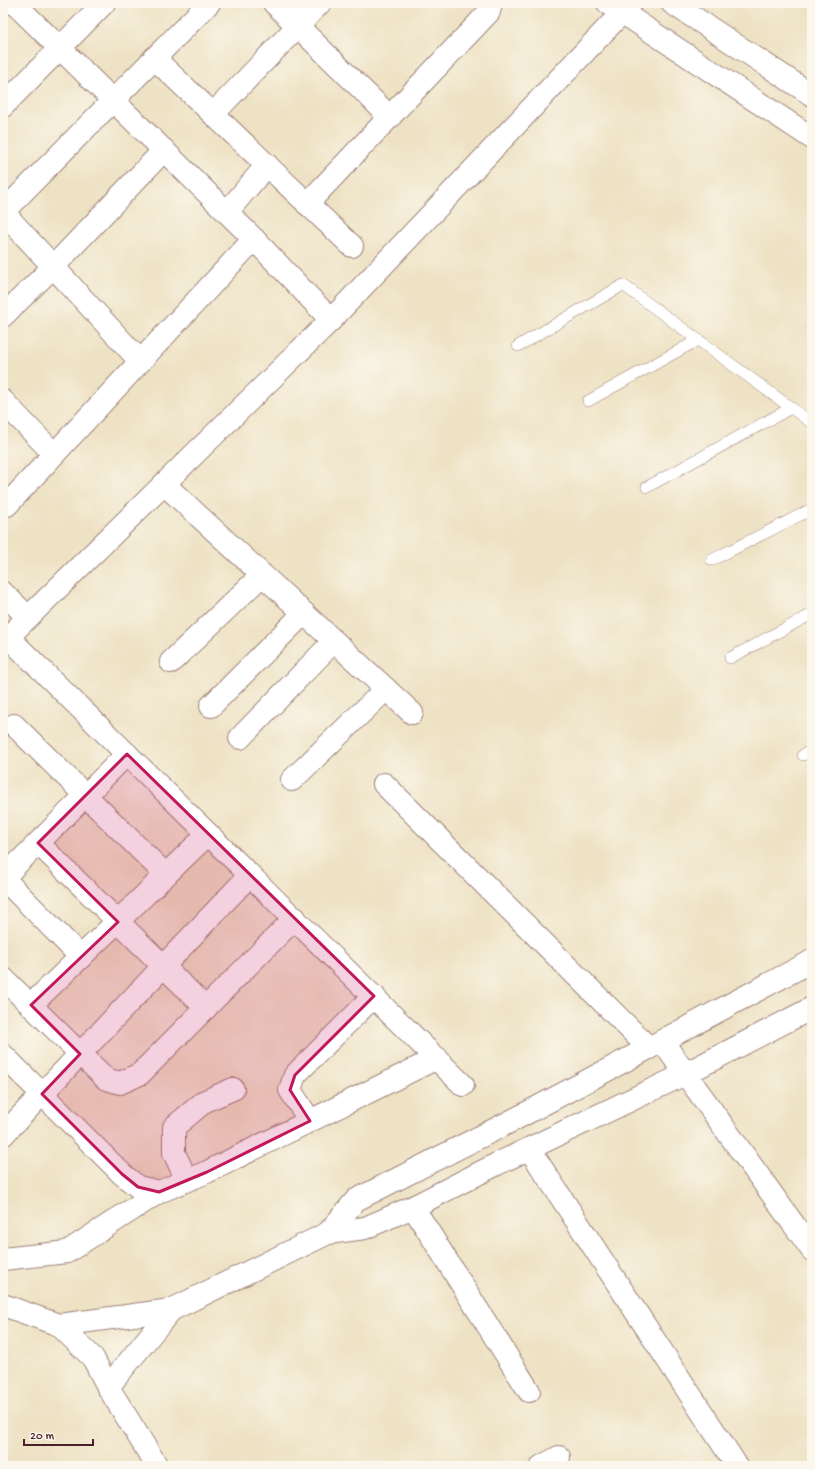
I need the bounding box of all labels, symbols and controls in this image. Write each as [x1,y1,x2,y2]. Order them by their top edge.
scale bar [24,1421,93,1447]
text: 20 m [30,1430,55,1444]

